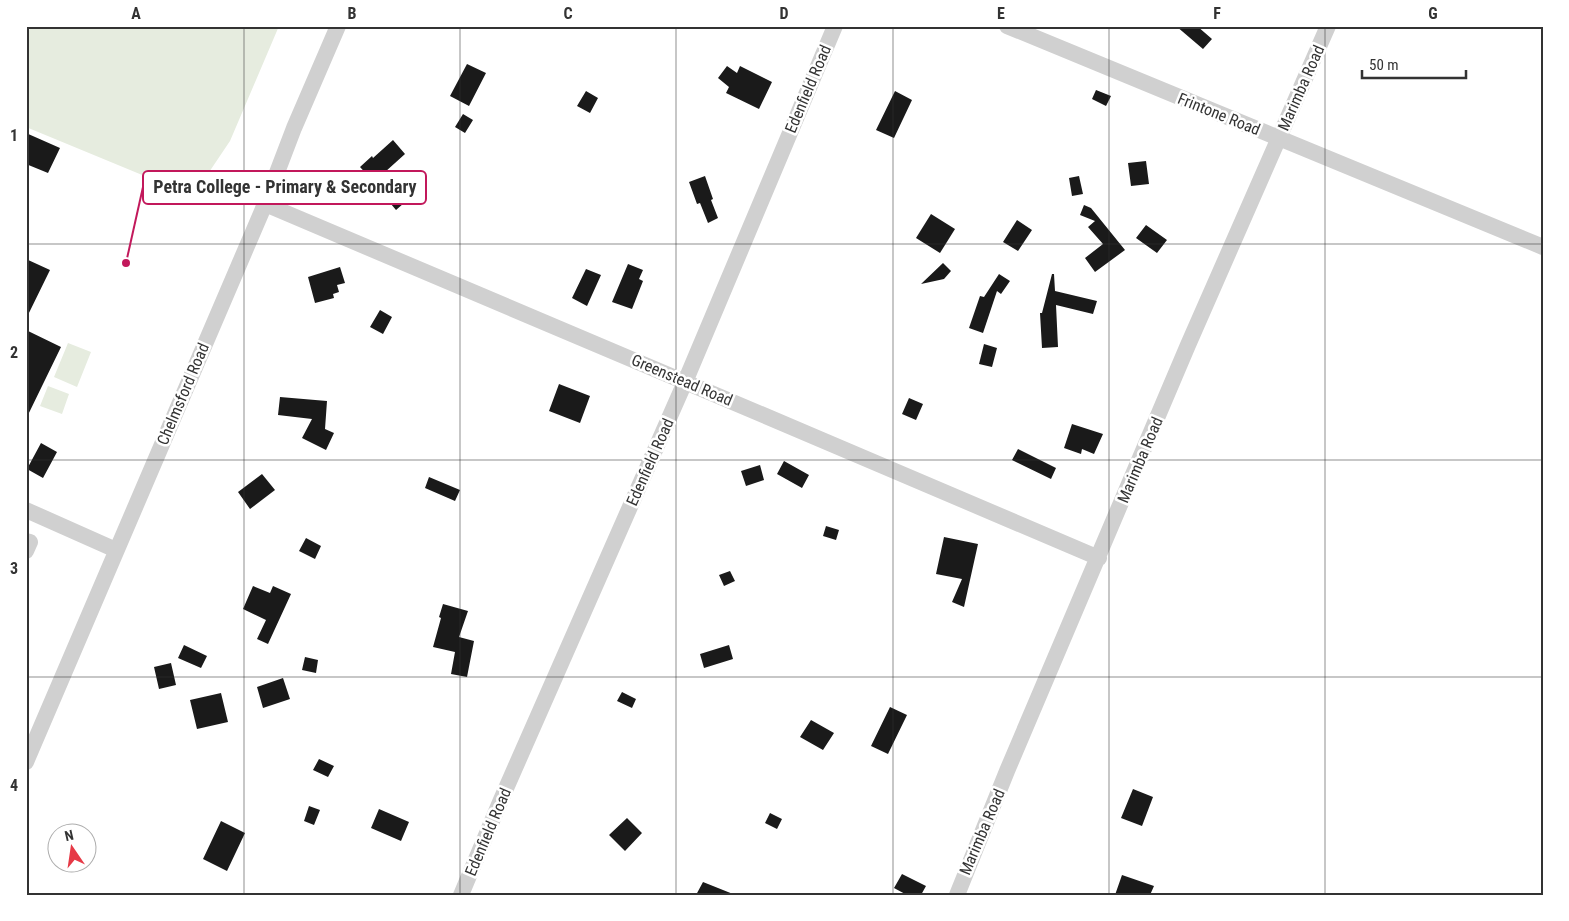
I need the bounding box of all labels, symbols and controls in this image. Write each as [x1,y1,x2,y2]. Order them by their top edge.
text: A [131,4,141,23]
text: B [348,4,357,23]
text: C [563,4,573,23]
text: D [779,4,789,23]
text: E [997,4,1005,23]
text: F [1213,4,1221,23]
text: G [1428,4,1438,23]
street label: Edenfield Road [781,42,835,136]
street label: Marimba Road [1274,42,1328,134]
scale bar [1362,48,1465,80]
text: 50 m [1369,56,1399,74]
street label: Frintone Road [1175,89,1263,139]
text: 1 [10,126,18,145]
callout: Petra College - Primary & Secondary [143,171,426,204]
text: Petra College - Primary & Secondary [153,176,417,197]
street label: Chelmsford Road [153,340,213,448]
text: 2 [10,343,18,362]
street label: Greenstead Road [629,350,735,410]
street label: Marimba Road [1113,414,1167,506]
street label: Edenfield Road [622,415,678,509]
text: 3 [10,559,18,578]
text: 4 [10,776,18,795]
street label: Edenfield Road [461,785,515,879]
street label: Marimba Road [955,786,1009,878]
north arrow [48,824,98,874]
text: N [63,827,75,844]

